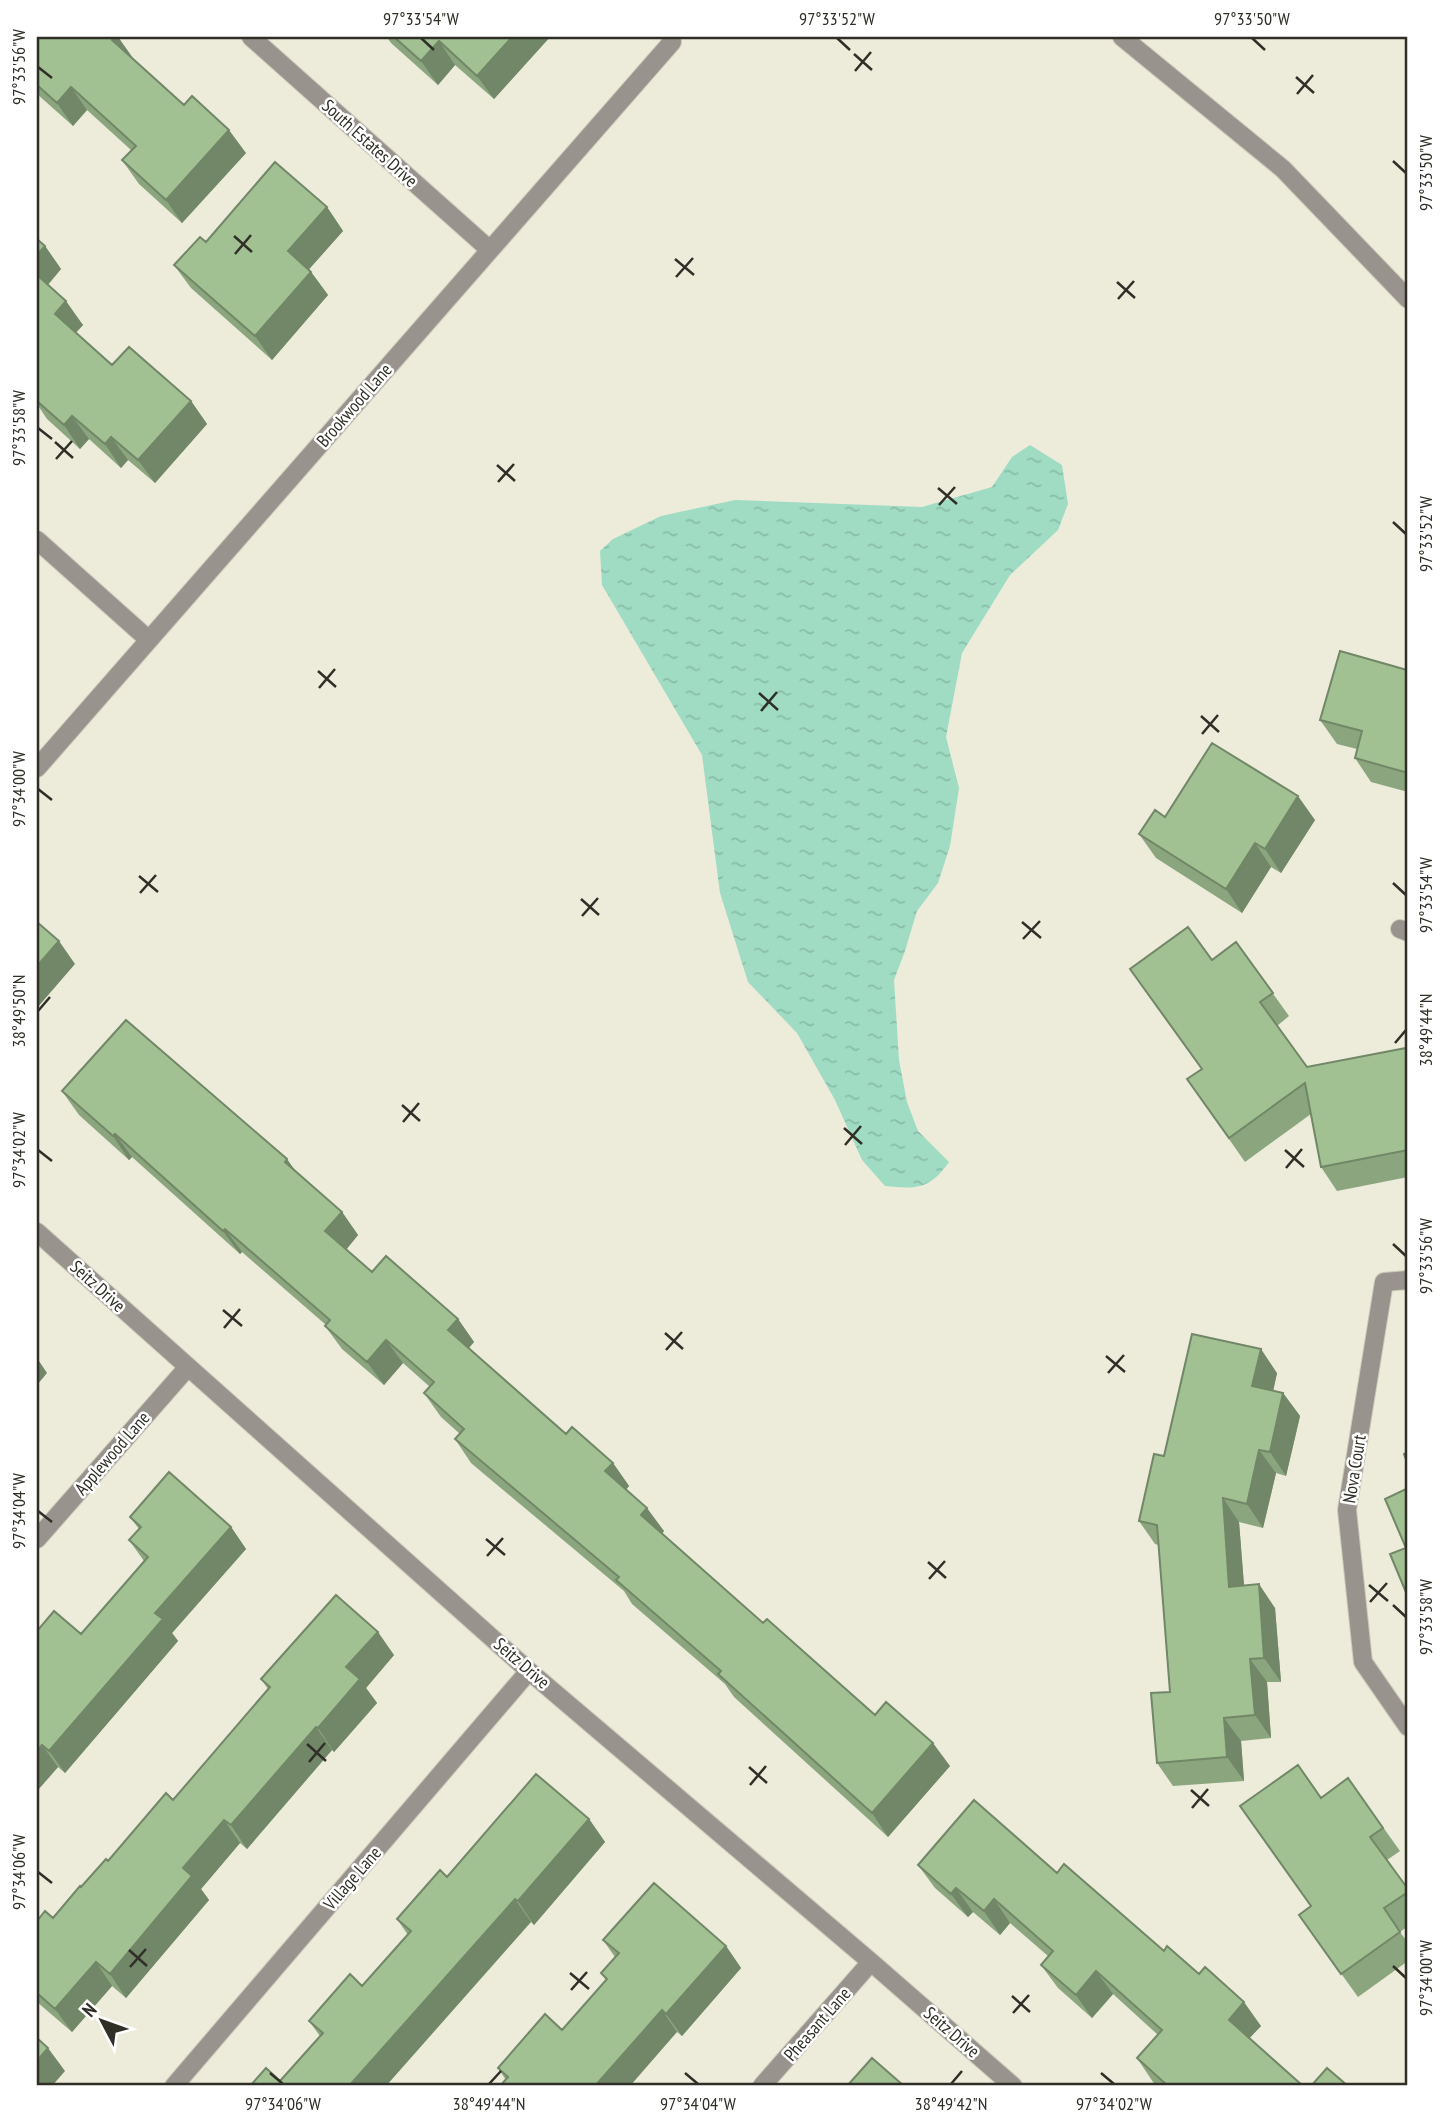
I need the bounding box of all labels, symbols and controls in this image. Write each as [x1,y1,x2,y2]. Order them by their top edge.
text: 97°33'54"W [383,7,459,30]
text: 97°33'52"W [799,7,875,30]
text: 97°33'50"W [1214,7,1290,30]
text: 97°33'56"W [7,29,30,105]
street label: South Estates Drive [317,94,423,192]
text: 97°33'50"W [1414,135,1437,211]
street label: Brookwood Lane [311,358,397,452]
text: 97°33'58"W [7,390,30,466]
text: 97°33'52"W [1414,496,1437,572]
text: 97°34'00"W [7,751,30,827]
text: 97°33'54"W [1414,857,1437,933]
text: 38°49'50"N [7,975,30,1047]
text: 38°49'44"N [1414,994,1437,1066]
text: 97°34'02"W [7,1112,30,1188]
text: 97°33'56"W [1414,1218,1437,1294]
street label: Seitz Drive [66,1255,130,1317]
street label: Applewood Lane [70,1407,154,1499]
street label: Nova Court [1337,1433,1371,1505]
text: 97°34'04"W [7,1473,30,1549]
text: 97°33'58"W [1414,1579,1437,1655]
street label: Seitz Drive [489,1632,555,1694]
text: 97°34'06"W [7,1834,30,1910]
street label: Village Lane [318,1842,386,1915]
text: 97°34'00"W [1414,1940,1437,2016]
street label: Pheasant Lane [779,1982,855,2066]
north arrow [66,1986,136,2056]
text: N [77,1998,102,2022]
street label: Seitz Drive [919,2001,985,2063]
text: 97°34'06"W [245,2092,321,2115]
text: 38°49'44"N [453,2092,525,2115]
text: 97°34'04"W [660,2092,736,2115]
text: 38°49'42"N [915,2092,987,2115]
text: 97°34'02"W [1076,2092,1152,2115]

